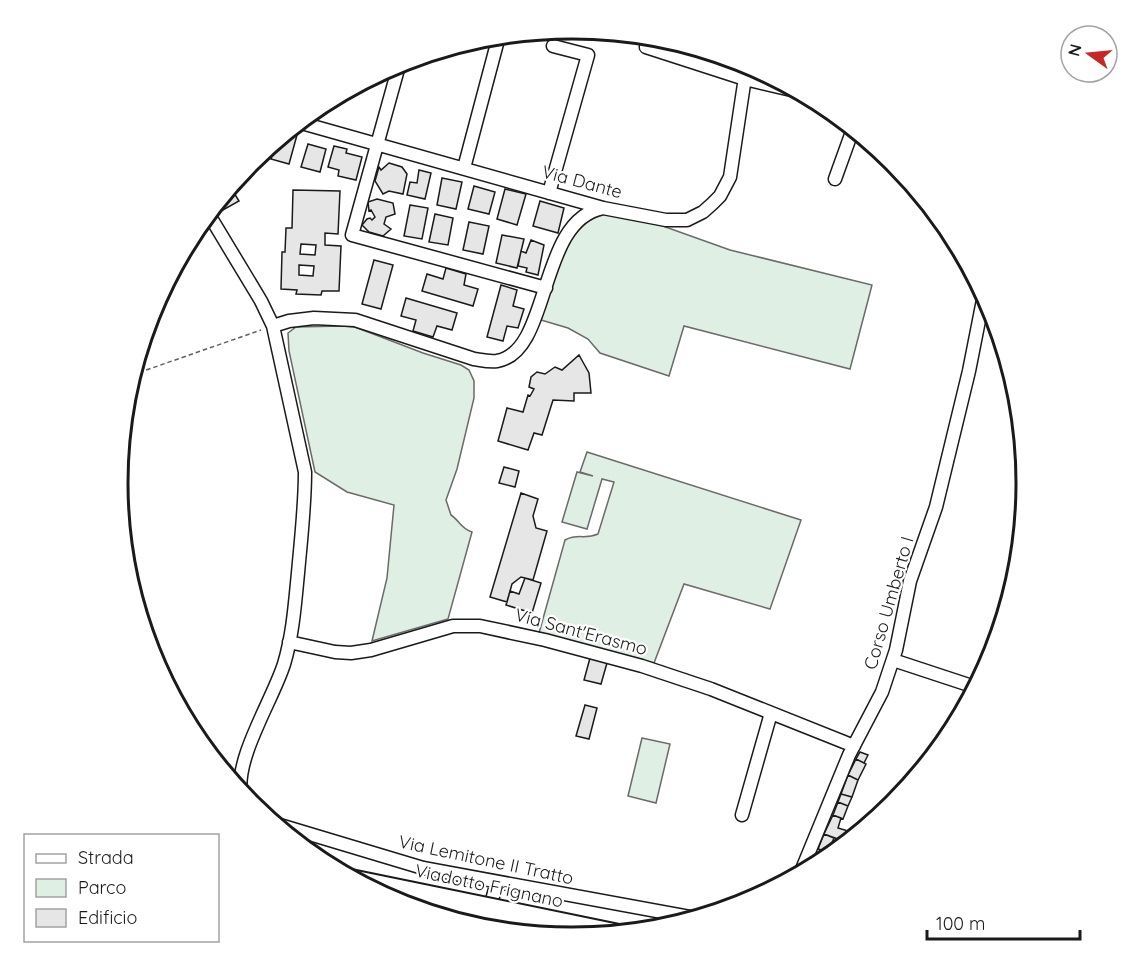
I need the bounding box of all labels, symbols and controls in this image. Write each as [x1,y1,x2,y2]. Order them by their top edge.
north arrow [1059,24,1119,84]
text: N [1063,42,1086,58]
street label: Via Dante [540,160,625,203]
street label: Corso Umberto I [859,534,919,672]
street label: Via Sant'Erasmo [512,603,650,660]
street label: Via Lemitone II Tratto [396,830,576,889]
legend [24,834,219,942]
text: Strada [78,846,134,869]
street label: Viadotto Frignano [413,859,565,912]
text: Parco [78,876,126,899]
scale bar [927,903,1080,941]
text: Edificio [78,906,137,929]
text: 100 m [936,912,985,935]

